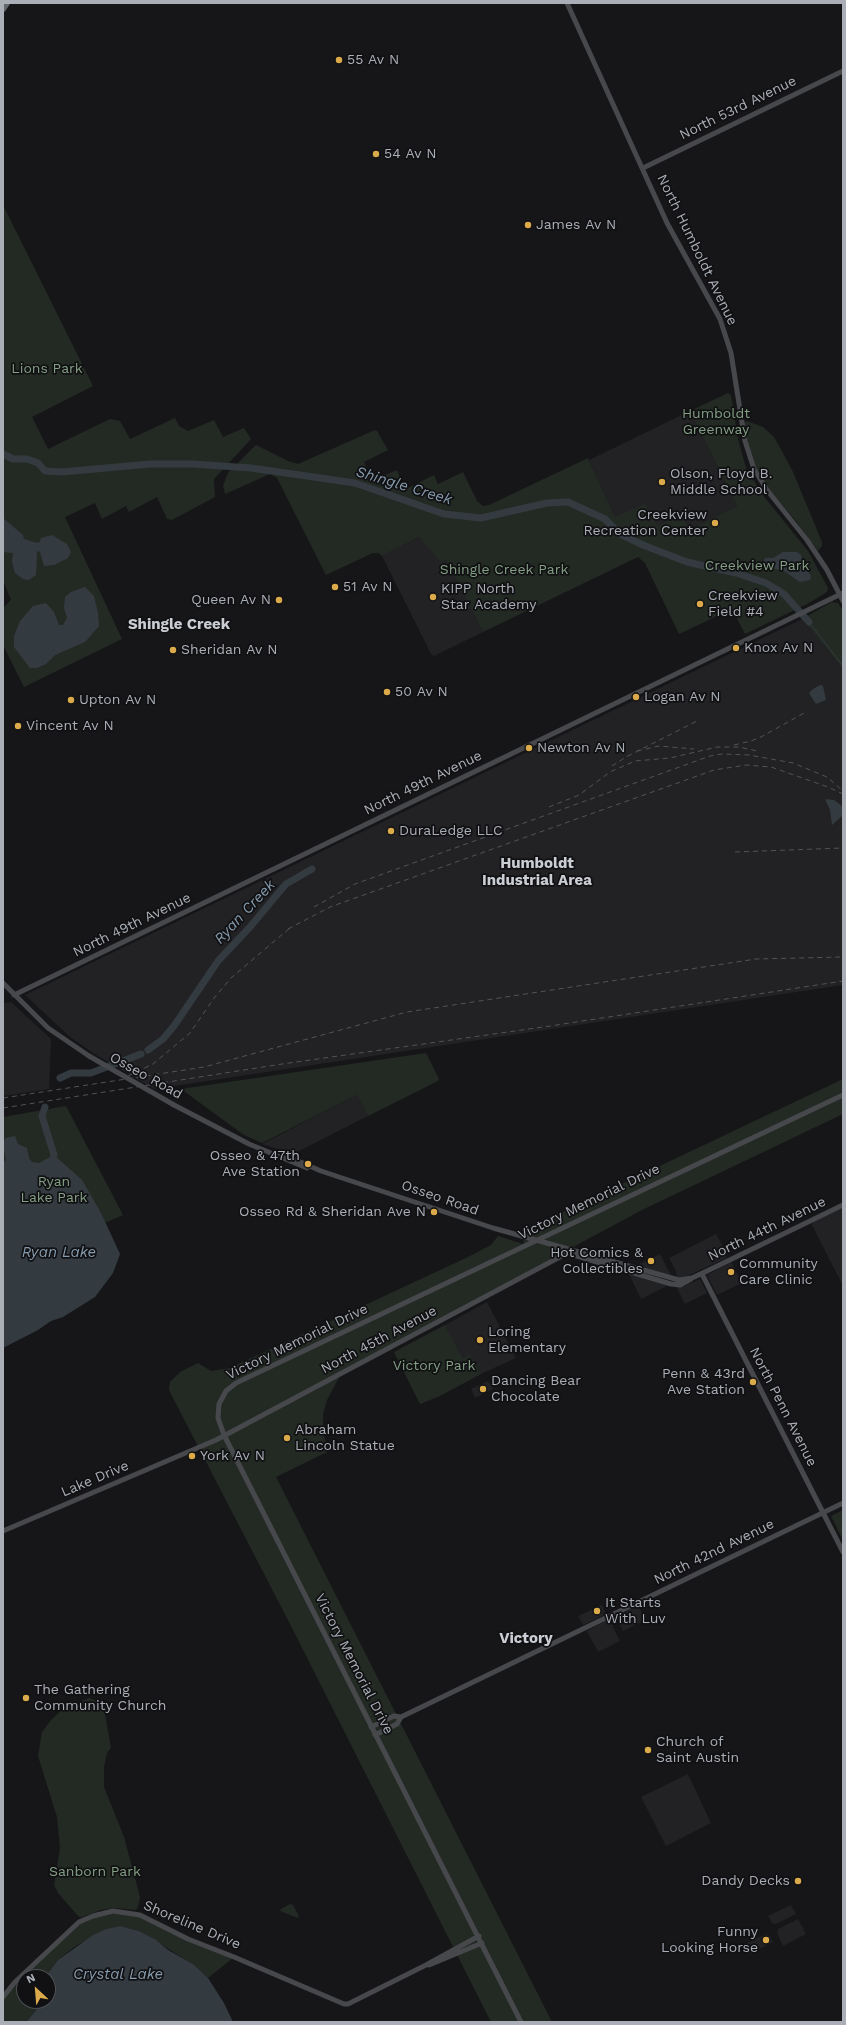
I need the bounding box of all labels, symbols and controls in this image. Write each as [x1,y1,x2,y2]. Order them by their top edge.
place label: 55 Av N [347,52,399,68]
marker: 55 Av N [334,55,344,65]
street label: North 53rd Avenue [677,72,799,144]
place label: 54 Av N [384,146,437,162]
marker: 54 Av N [371,149,381,159]
street label: North Humboldt Avenue [653,172,741,328]
place label: James Av N [536,217,616,233]
marker: James Av N [523,220,533,230]
park label: Lions Park [11,361,83,377]
park label: Humboldt Greenway [682,406,750,438]
water label: Shingle Creek [354,463,454,509]
place label: Olson, Floyd B. Middle School [670,466,772,498]
marker: Olson, Floyd B. Middle School [657,477,667,487]
place label: Creekview Recreation Center [583,507,707,540]
marker: Creekview Recreation Center [710,518,720,528]
park label: Creekview Park [705,558,809,574]
park label: Shingle Creek Park [440,562,568,578]
place label: 51 Av N [343,579,392,595]
place label: KIPP North Star Academy [441,581,536,614]
marker: 51 Av N [330,582,340,592]
place label: Creekview Field #4 [708,588,778,620]
place label: Queen Av N [191,592,271,608]
marker: KIPP North Star Academy [428,592,438,602]
marker: Queen Av N [274,595,284,605]
marker: Creekview Field #4 [695,599,705,609]
district label: Shingle Creek [128,616,230,634]
place label: Knox Av N [744,640,813,656]
place label: Sheridan Av N [181,642,277,658]
marker: Knox Av N [731,643,741,653]
marker: Sheridan Av N [168,645,178,655]
place label: 50 Av N [395,684,448,700]
marker: 50 Av N [382,687,392,697]
place label: Logan Av N [644,689,720,705]
place label: Upton Av N [79,692,156,708]
marker: Logan Av N [631,692,641,702]
marker: Upton Av N [66,695,76,705]
place label: Vincent Av N [26,718,114,734]
marker: Vincent Av N [13,721,23,731]
place label: Newton Av N [537,740,626,756]
marker: Newton Av N [524,743,534,753]
street label: North 49th Avenue [361,747,485,819]
place label: DuraLedge LLC [399,823,503,839]
marker: DuraLedge LLC [386,826,396,836]
district label: Humboldt Industrial Area [482,855,592,890]
water label: Ryan Creek [211,876,279,948]
street label: North 49th Avenue [70,889,194,961]
street label: Osseo Road [107,1049,185,1103]
place label: Osseo & 47th Ave Station [210,1148,300,1180]
marker: Osseo & 47th Ave Station [303,1159,313,1169]
street label: Victory Memorial Drive [515,1160,663,1244]
park label: Ryan Lake Park [21,1174,87,1206]
street label: Osseo Road [399,1177,481,1219]
street label: North 44th Avenue [705,1193,829,1265]
place label: Osseo Rd & Sheridan Ave N [239,1204,426,1220]
marker: Osseo Rd & Sheridan Ave N [429,1207,439,1217]
water label: Ryan Lake [22,1244,96,1262]
place label: Hot Comics & Collectibles [550,1245,643,1278]
marker: Hot Comics & Collectibles [646,1256,656,1266]
place label: Community Care Clinic [739,1256,818,1288]
marker: Community Care Clinic [726,1267,736,1277]
street label: Victory Memorial Drive [223,1300,371,1384]
street label: North 45th Avenue [318,1302,440,1378]
place label: Loring Elementary [488,1324,566,1356]
marker: Loring Elementary [475,1335,485,1345]
street label: North Penn Avenue [746,1345,820,1469]
park label: Victory Park [393,1358,475,1374]
place label: Penn & 43rd Ave Station [662,1366,745,1398]
place label: Dancing Bear Chocolate [491,1373,581,1406]
marker: Penn & 43rd Ave Station [748,1377,758,1387]
marker: Dancing Bear Chocolate [478,1384,488,1394]
place label: Abraham Lincoln Statue [295,1422,395,1454]
marker: Abraham Lincoln Statue [282,1433,292,1443]
place label: York Av N [200,1448,265,1464]
marker: York Av N [187,1451,197,1461]
street label: Lake Drive [59,1457,131,1501]
street label: North 42nd Avenue [651,1516,777,1588]
street label: Victory Memorial Drive [311,1591,397,1737]
place label: It Starts With Luv [605,1595,666,1628]
marker: It Starts With Luv [592,1606,602,1616]
district label: Victory [499,1630,553,1648]
place label: The Gathering Community Church [34,1682,166,1714]
marker: The Gathering Community Church [21,1693,31,1703]
place label: Church of Saint Austin [656,1734,739,1766]
marker: Church of Saint Austin [643,1745,653,1755]
park label: Sanborn Park [49,1864,141,1880]
place label: Dandy Decks [701,1873,790,1889]
marker: Dandy Decks [793,1876,803,1886]
street label: Shoreline Drive [141,1897,243,1953]
place label: Funny Looking Horse [661,1924,758,1956]
marker: Funny Looking Horse [761,1935,771,1945]
water label: Crystal Lake [73,1966,163,1984]
north arrow [16,1969,56,2009]
text: N [24,1971,37,1986]

